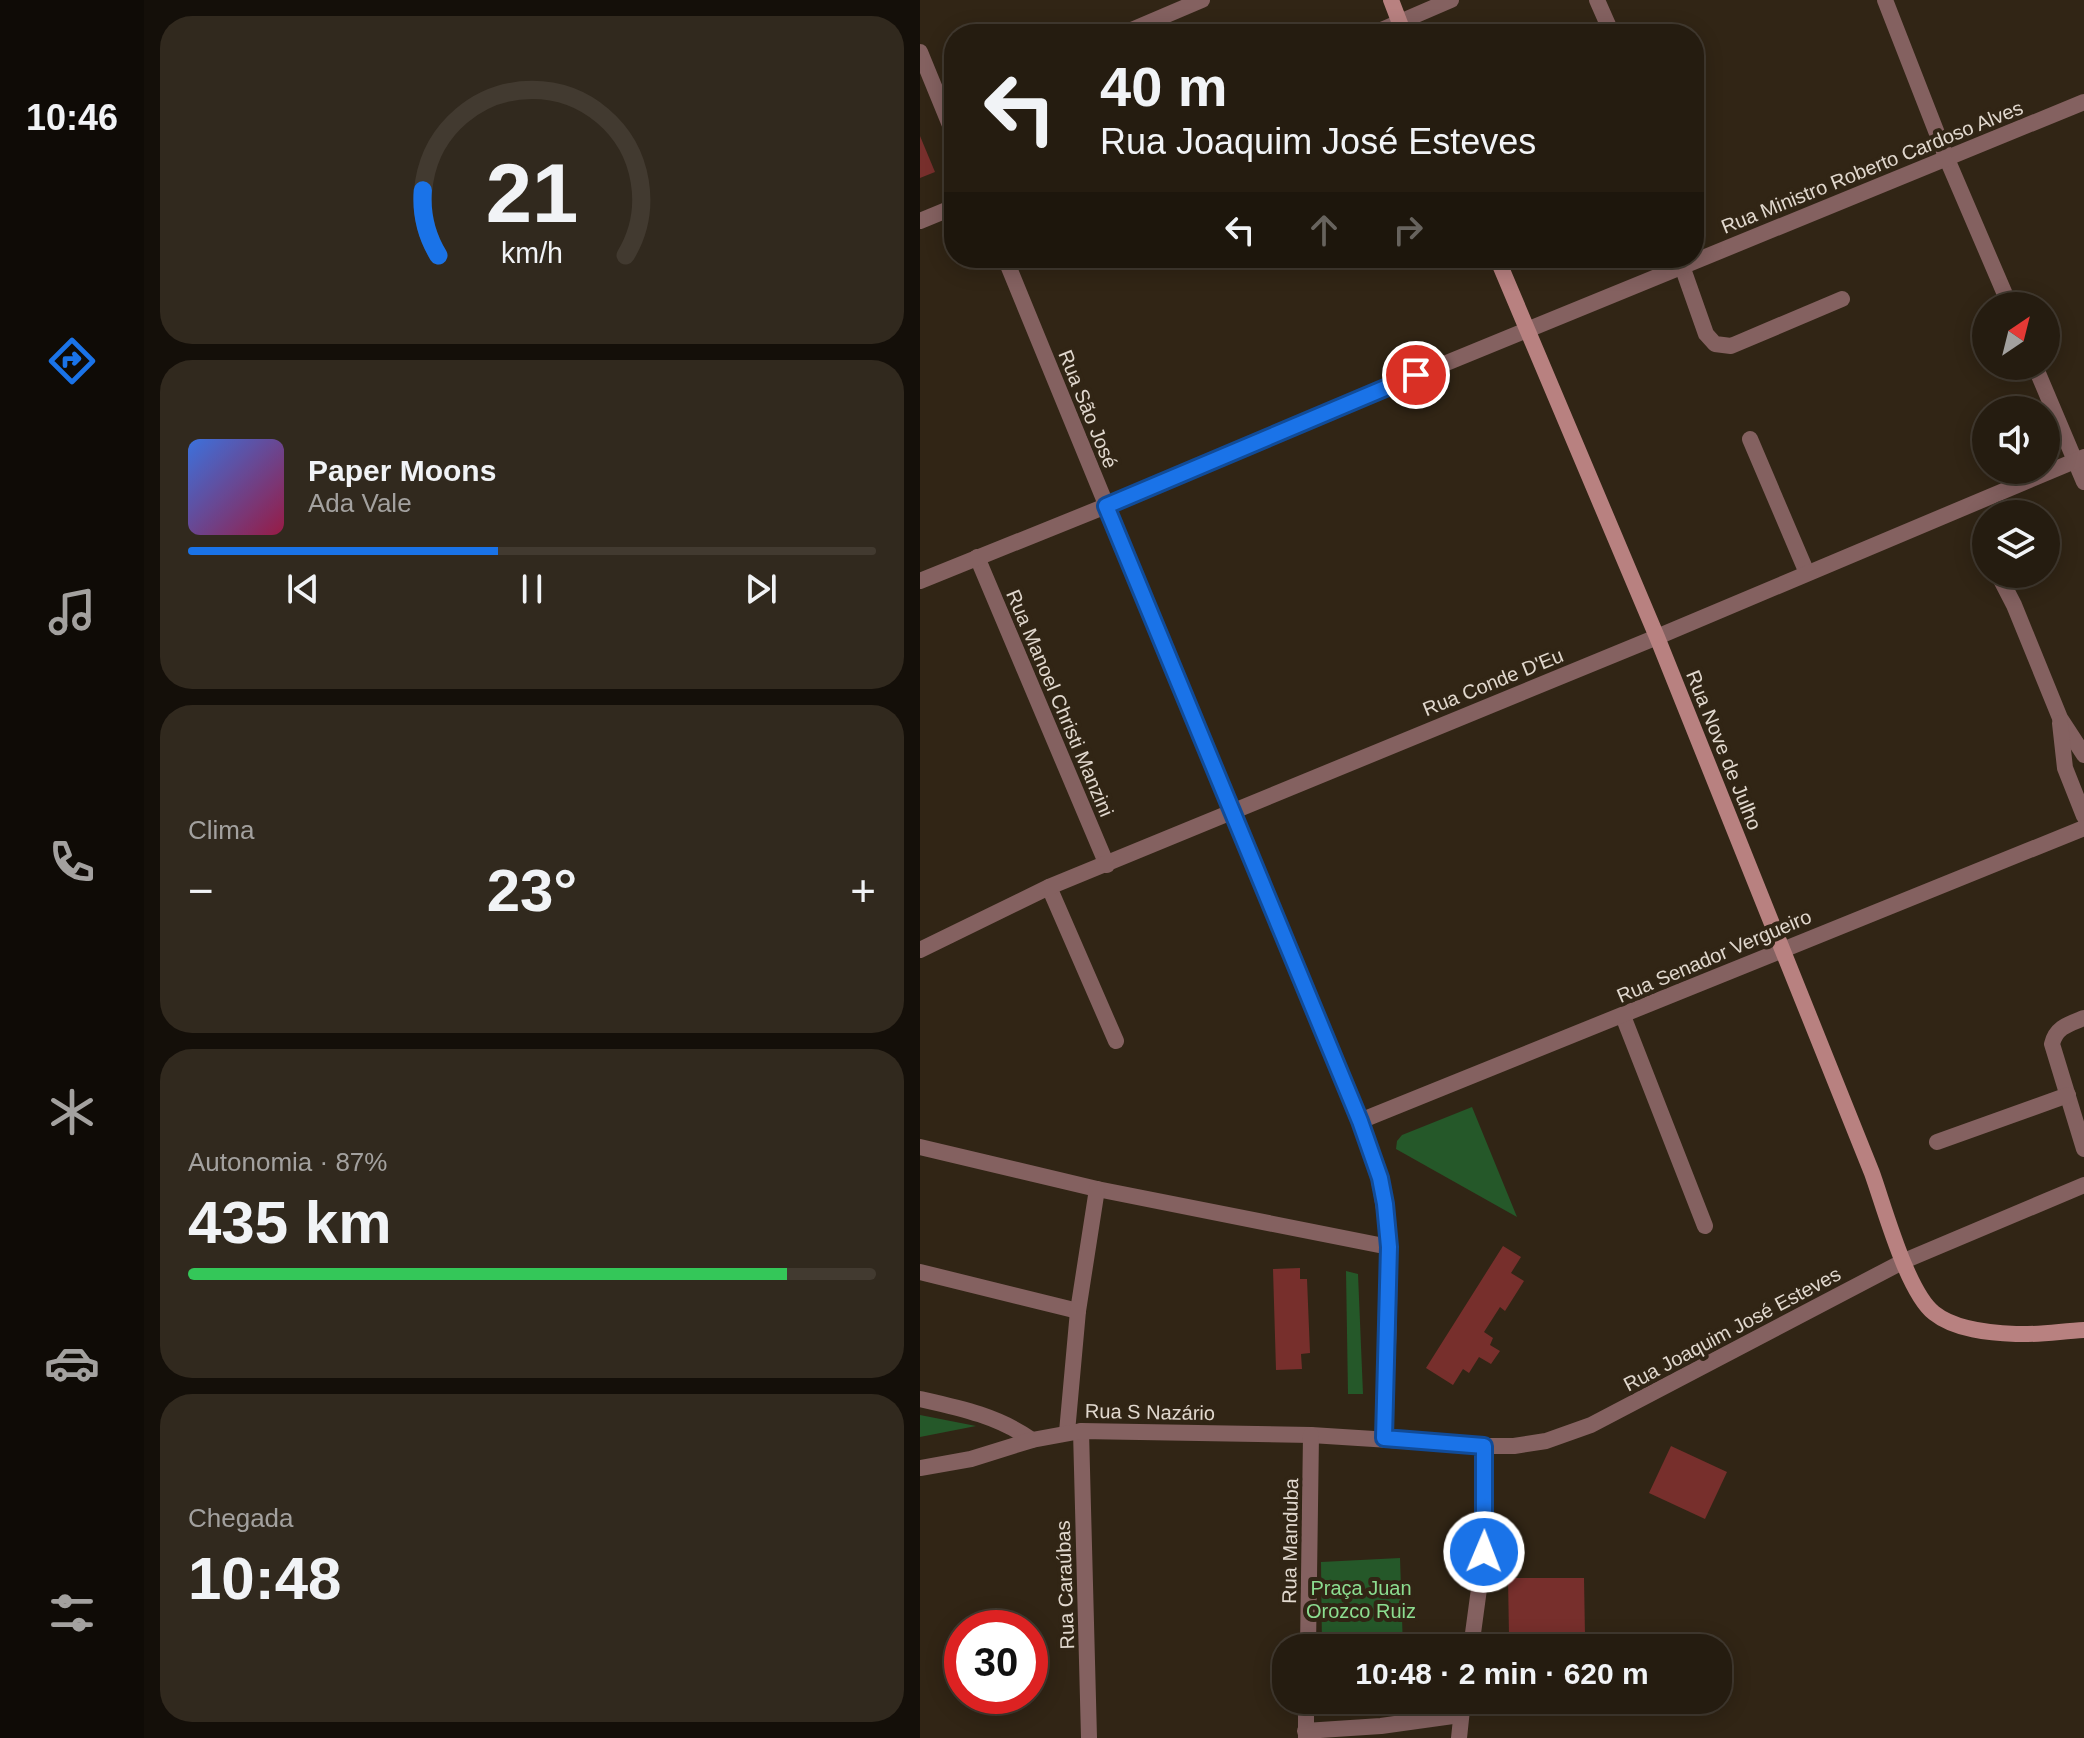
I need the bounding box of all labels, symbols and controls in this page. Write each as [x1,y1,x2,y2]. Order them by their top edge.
text: 40 m [1100,55,1228,118]
icon: left [968,56,1072,160]
street label: Rua Ministro Roberto Cardoso Alves [1718,96,2026,238]
text: 10:46 [26,97,118,138]
text: Rua Joaquim José Esteves [1100,121,1536,162]
text: 21 [486,147,578,240]
icon: left [1218,208,1262,252]
icon: ahead [1302,208,1346,252]
icon: right [1386,208,1430,252]
text: km/h [501,237,563,269]
north arrow [1972,292,2060,380]
map controls [1972,292,2060,588]
icon: directions [44,333,100,389]
pin [1382,341,1450,409]
street label: Rua São José [1054,347,1122,471]
icon: arrive [1394,353,1438,397]
button: sound [1972,396,2060,484]
text: Paper Moons [308,454,496,487]
text: Ada Vale [308,488,412,518]
button: layers [1972,500,2060,588]
icon: previous [281,567,325,611]
icon: pause [510,567,554,611]
icon: next [739,567,783,611]
icon: music [44,584,100,640]
street label: Rua Manoel Christi Manzini [1002,586,1118,820]
street label: Rua Conde D'Eu [1420,644,1566,720]
street label: Rua Nove de Julho [1682,667,1766,833]
text: Clima [188,815,254,845]
icon: phone [44,834,100,890]
text: 23° [487,857,577,924]
text: − [188,866,214,915]
text: + [850,866,876,915]
street label: Rua Senador Vergueiro [1613,905,1815,1007]
icon: climate [44,1084,100,1140]
text: Autonomia · 87% [188,1147,387,1177]
text: 435 km [188,1189,392,1256]
street label: Rua Joaquim José Esteves [1620,1262,1844,1396]
icon: car [44,1335,100,1391]
street label: Rua S Nazário [1085,1400,1215,1424]
street label: Rua Manduba [1278,1477,1302,1604]
text: Chegada [188,1503,294,1533]
position arrow [1442,1510,1526,1594]
street label: Rua Caraúbas [1052,1520,1078,1650]
text: 10:48 [188,1545,341,1612]
park label: Praça Juan Orozco Ruiz [1306,1577,1416,1622]
icon: filters [44,1585,100,1641]
speed limit sign: 30 [944,1610,1048,1714]
text: 10:48 · 2 min · 620 m [1355,1657,1649,1690]

